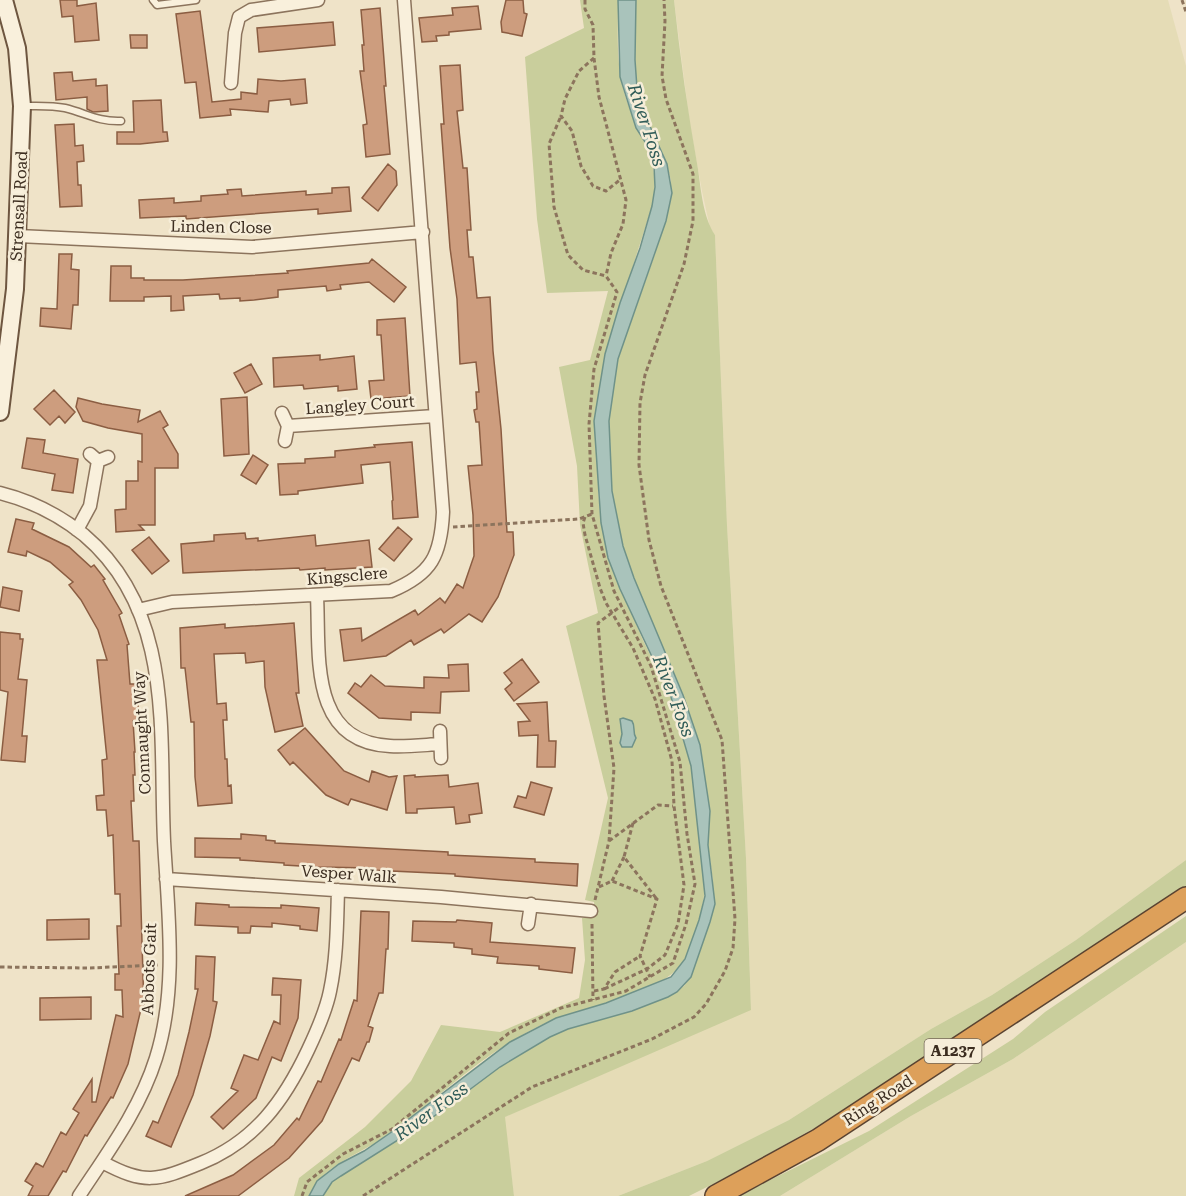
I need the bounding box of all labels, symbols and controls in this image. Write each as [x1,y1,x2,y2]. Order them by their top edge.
water label: River Foss [623,80,670,169]
street label: Strensall Road [7,150,31,262]
street label: Linden Close [170,217,272,237]
street label: Langley Court [305,392,415,418]
street label: Kingsclere [306,563,389,589]
water label: River Foss [648,651,699,740]
street label: Connaught Way [129,670,155,795]
street label: Vesper Walk [301,861,397,887]
street label: Abbots Gait [138,923,160,1015]
road number: A1237 [924,1039,982,1063]
street label: Ring Road [840,1071,916,1129]
water label: River Foss [389,1077,472,1145]

